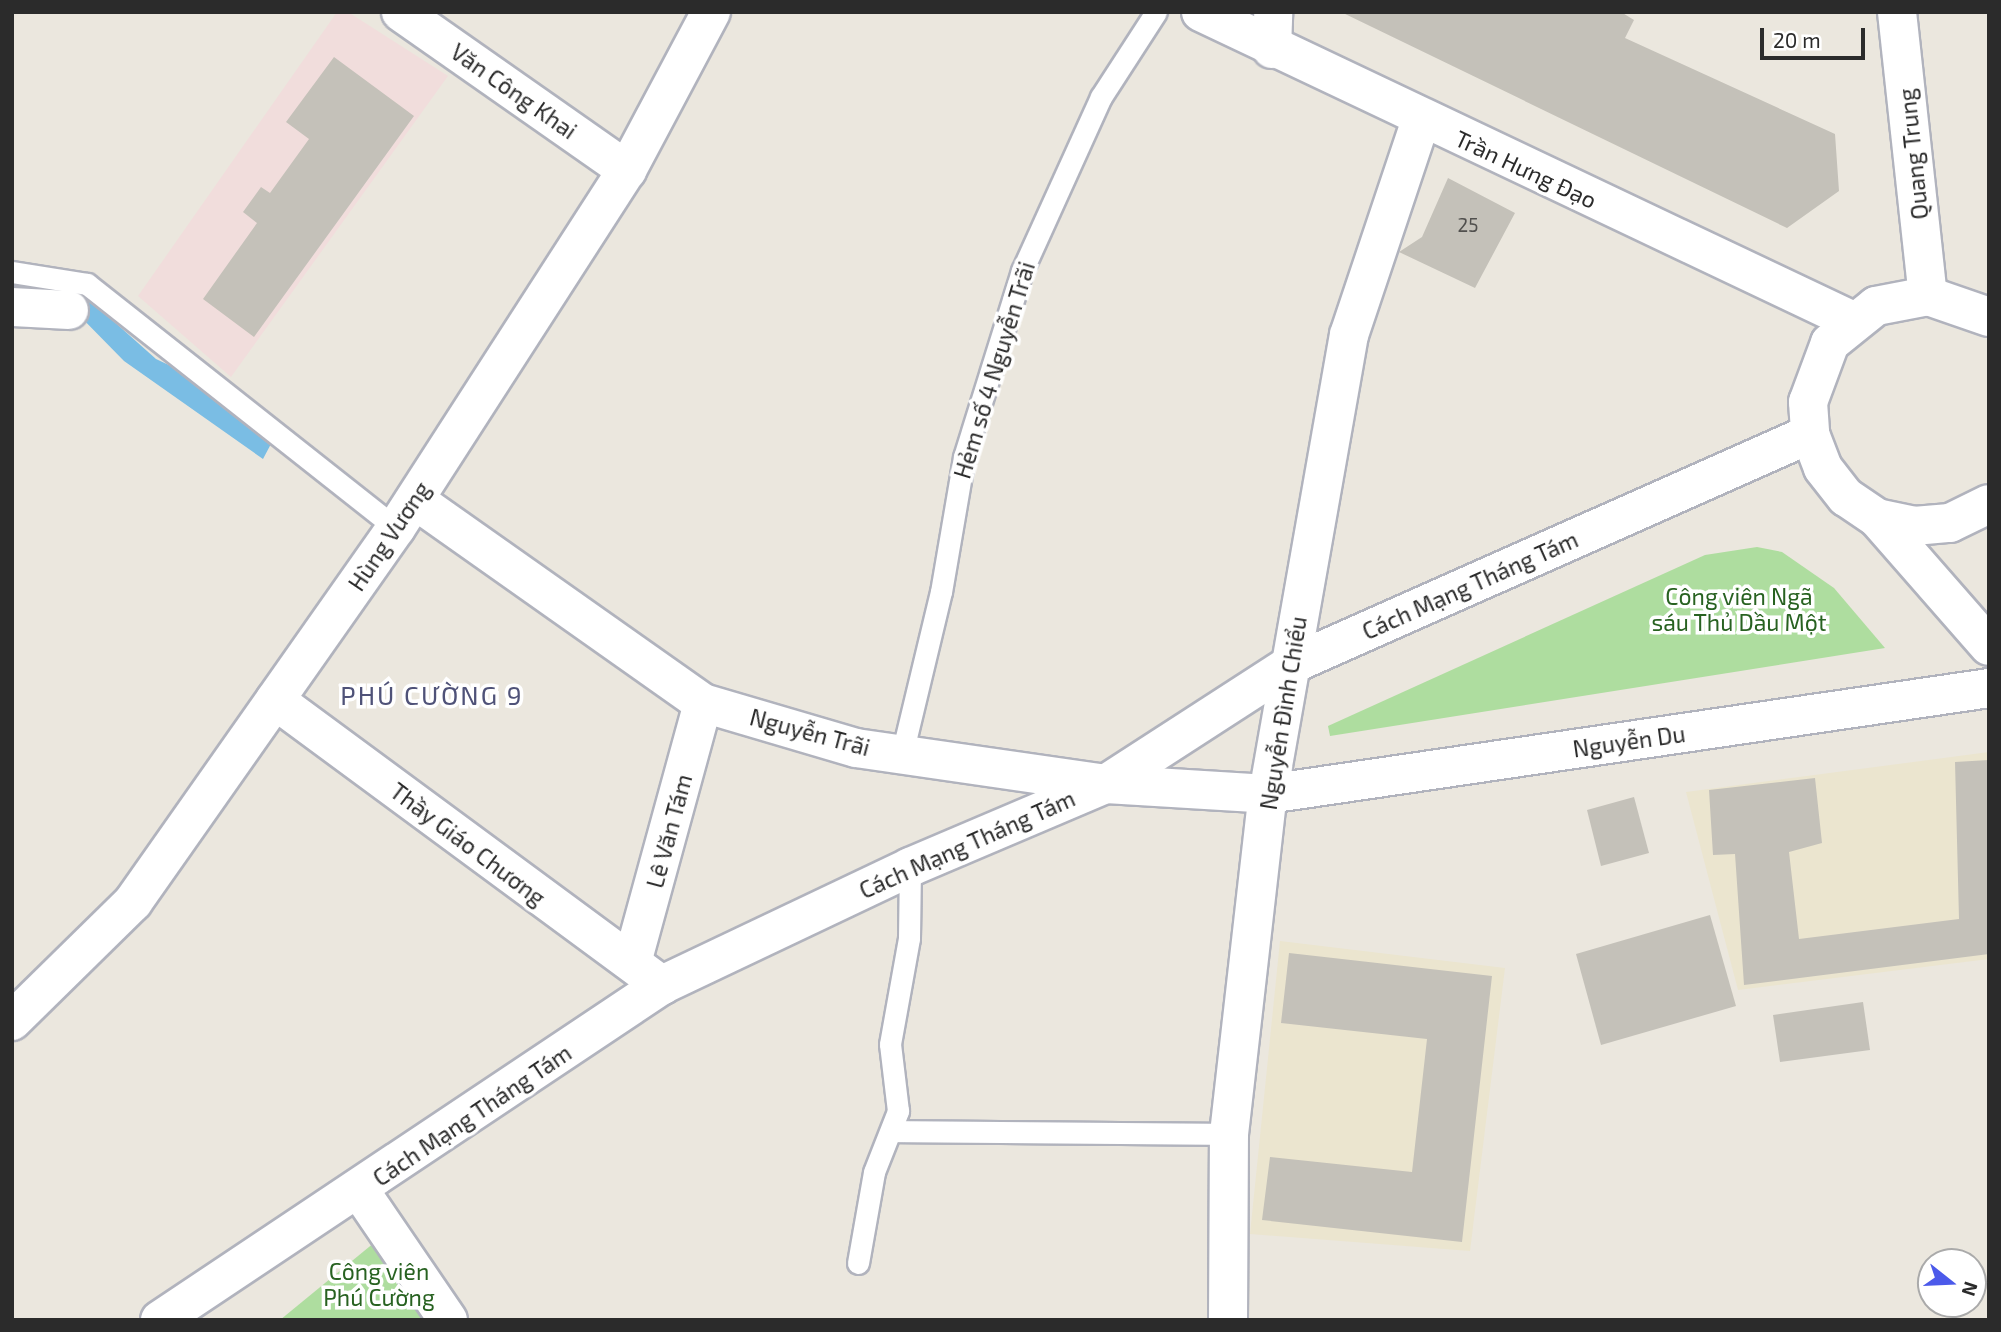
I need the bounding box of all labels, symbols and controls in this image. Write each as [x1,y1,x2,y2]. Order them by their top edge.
scale bar [1763,14,1868,58]
text: 20 m [1773,27,1821,52]
street label: Văn Công Khai [446,37,582,145]
street label: Quang Trung [1892,87,1934,221]
street label: Trần Hưng Đạo [1451,124,1601,214]
house number: 25 [1458,214,1478,236]
street label: Hẻm số 4 Nguyễn Trãi [948,258,1040,482]
street label: Hùng Vương [342,476,436,596]
street label: Cách Mạng Tháng Tám [1357,525,1583,645]
park label: Công viên Ngã sáu Thủ Dầu Một [1651,582,1827,636]
street label: Nguyễn Đình Chiểu [1254,614,1312,812]
district label: PHÚ CƯỜNG 9 [342,679,522,711]
street label: Nguyễn Trãi [747,703,873,761]
street label: Nguyễn Du [1571,719,1687,763]
street label: Lê Văn Tám [640,771,698,891]
street label: Thầy Giáo Chương [385,777,551,911]
street label: Cách Mạng Tháng Tám [854,784,1080,904]
street label: Cách Mạng Tháng Tám [367,1038,577,1192]
north arrow [1917,1248,1987,1318]
park label: Công viên Phú Cường [323,1257,435,1311]
text: N [1957,1279,1984,1299]

